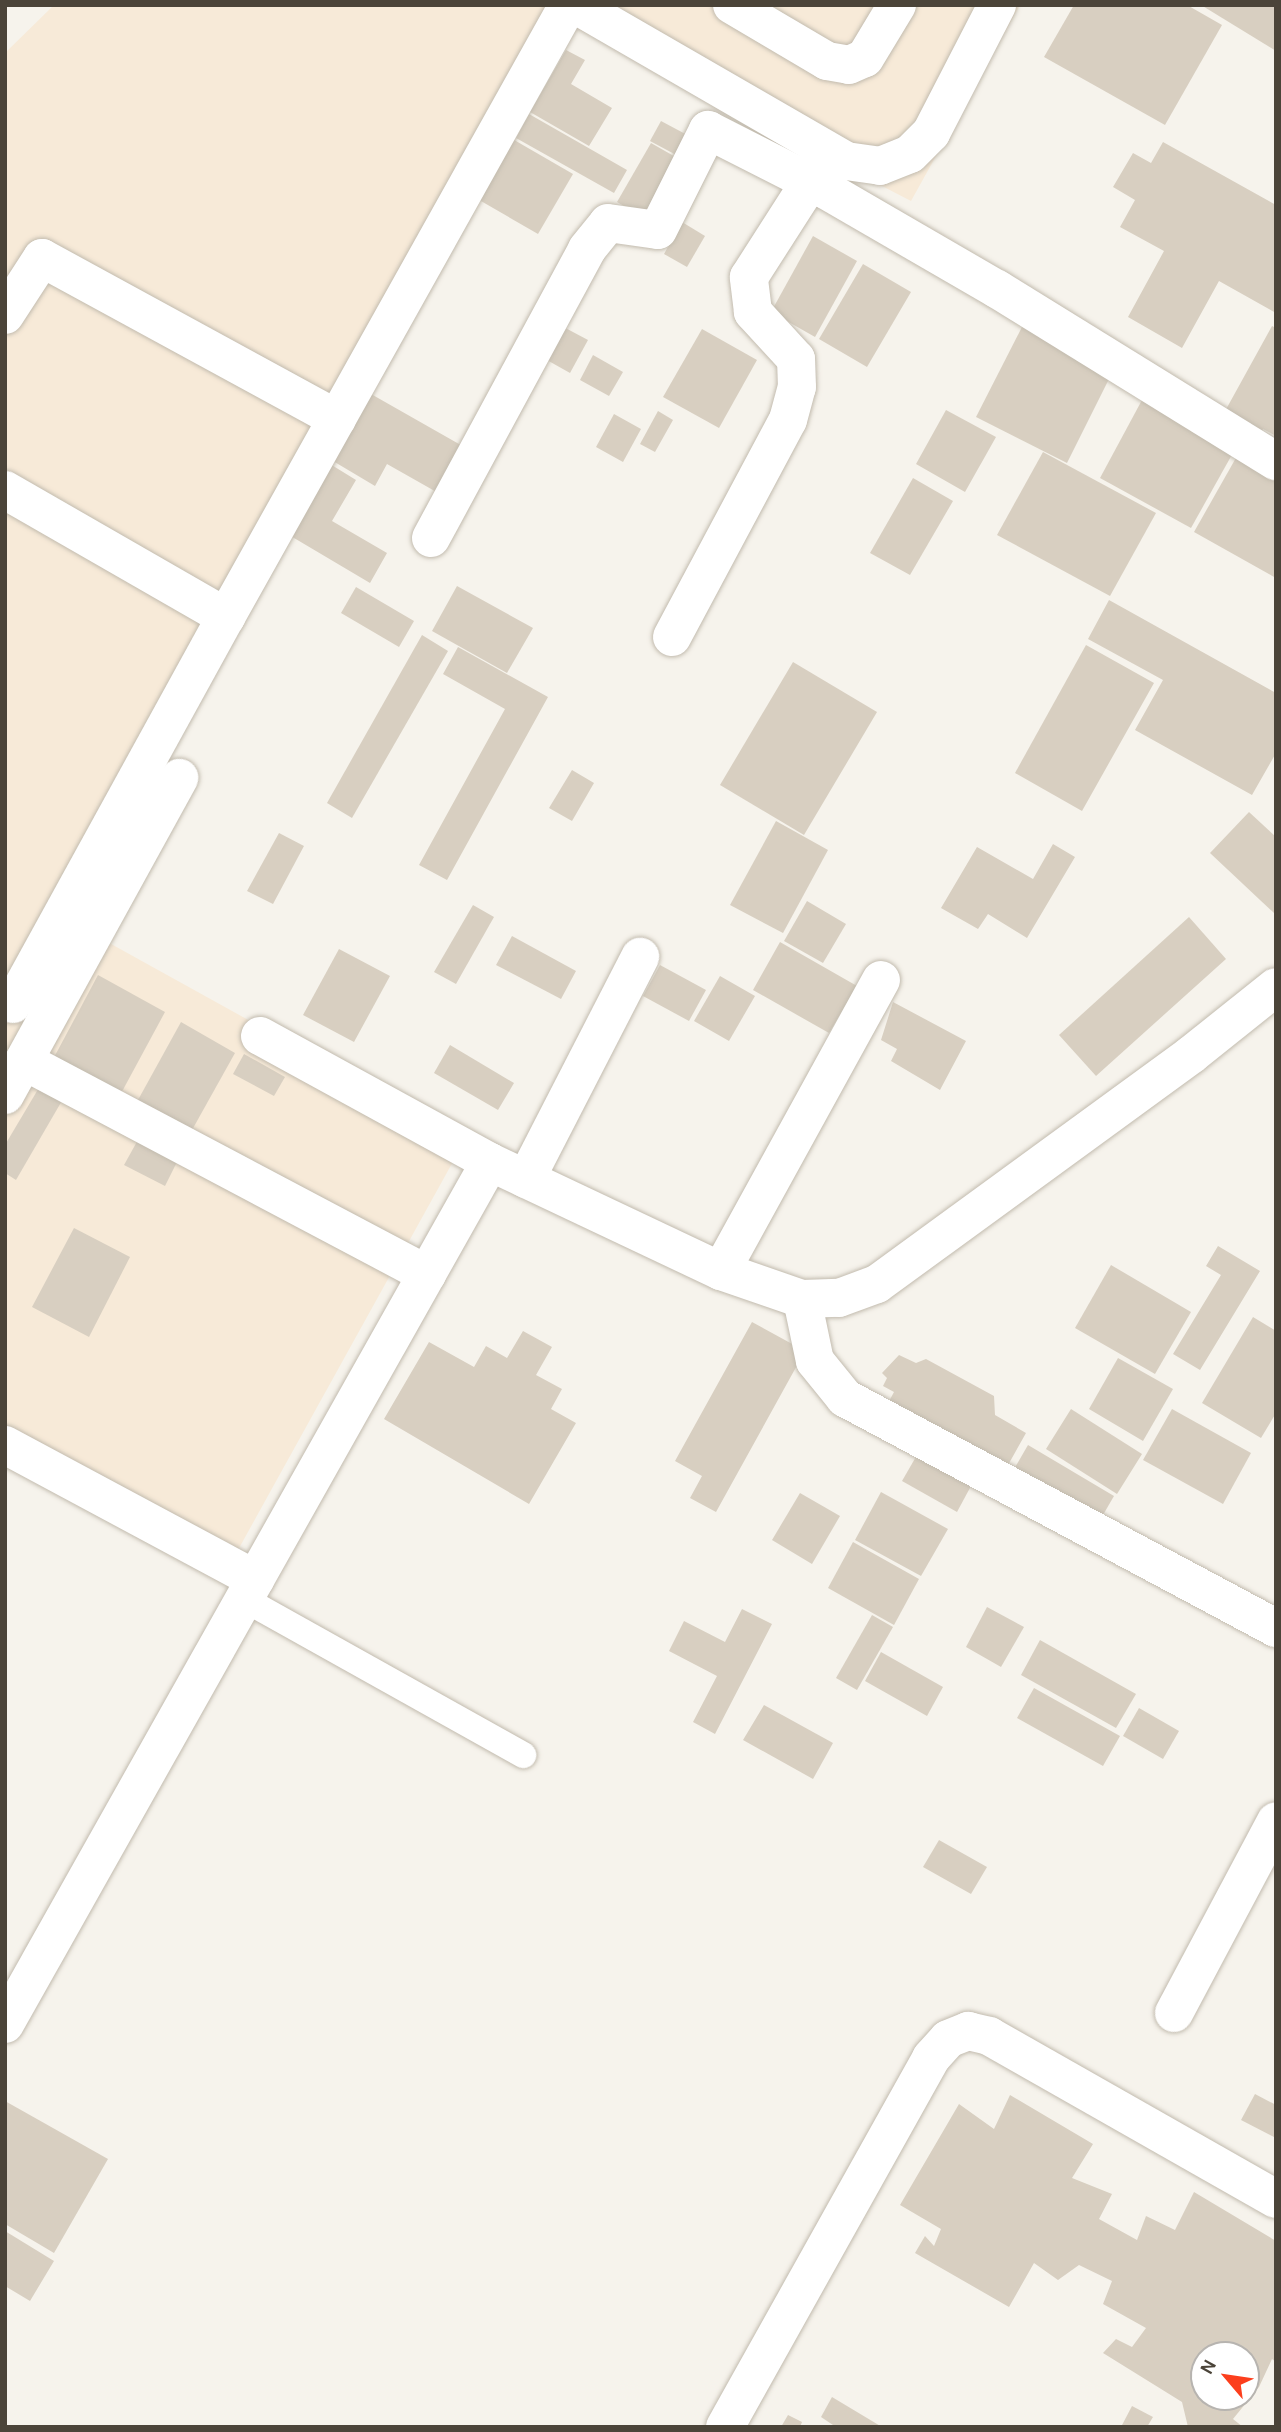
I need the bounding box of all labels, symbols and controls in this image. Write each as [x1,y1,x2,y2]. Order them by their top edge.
north arrow [1190,2341,1260,2411]
text: N [1195,2355,1221,2378]

